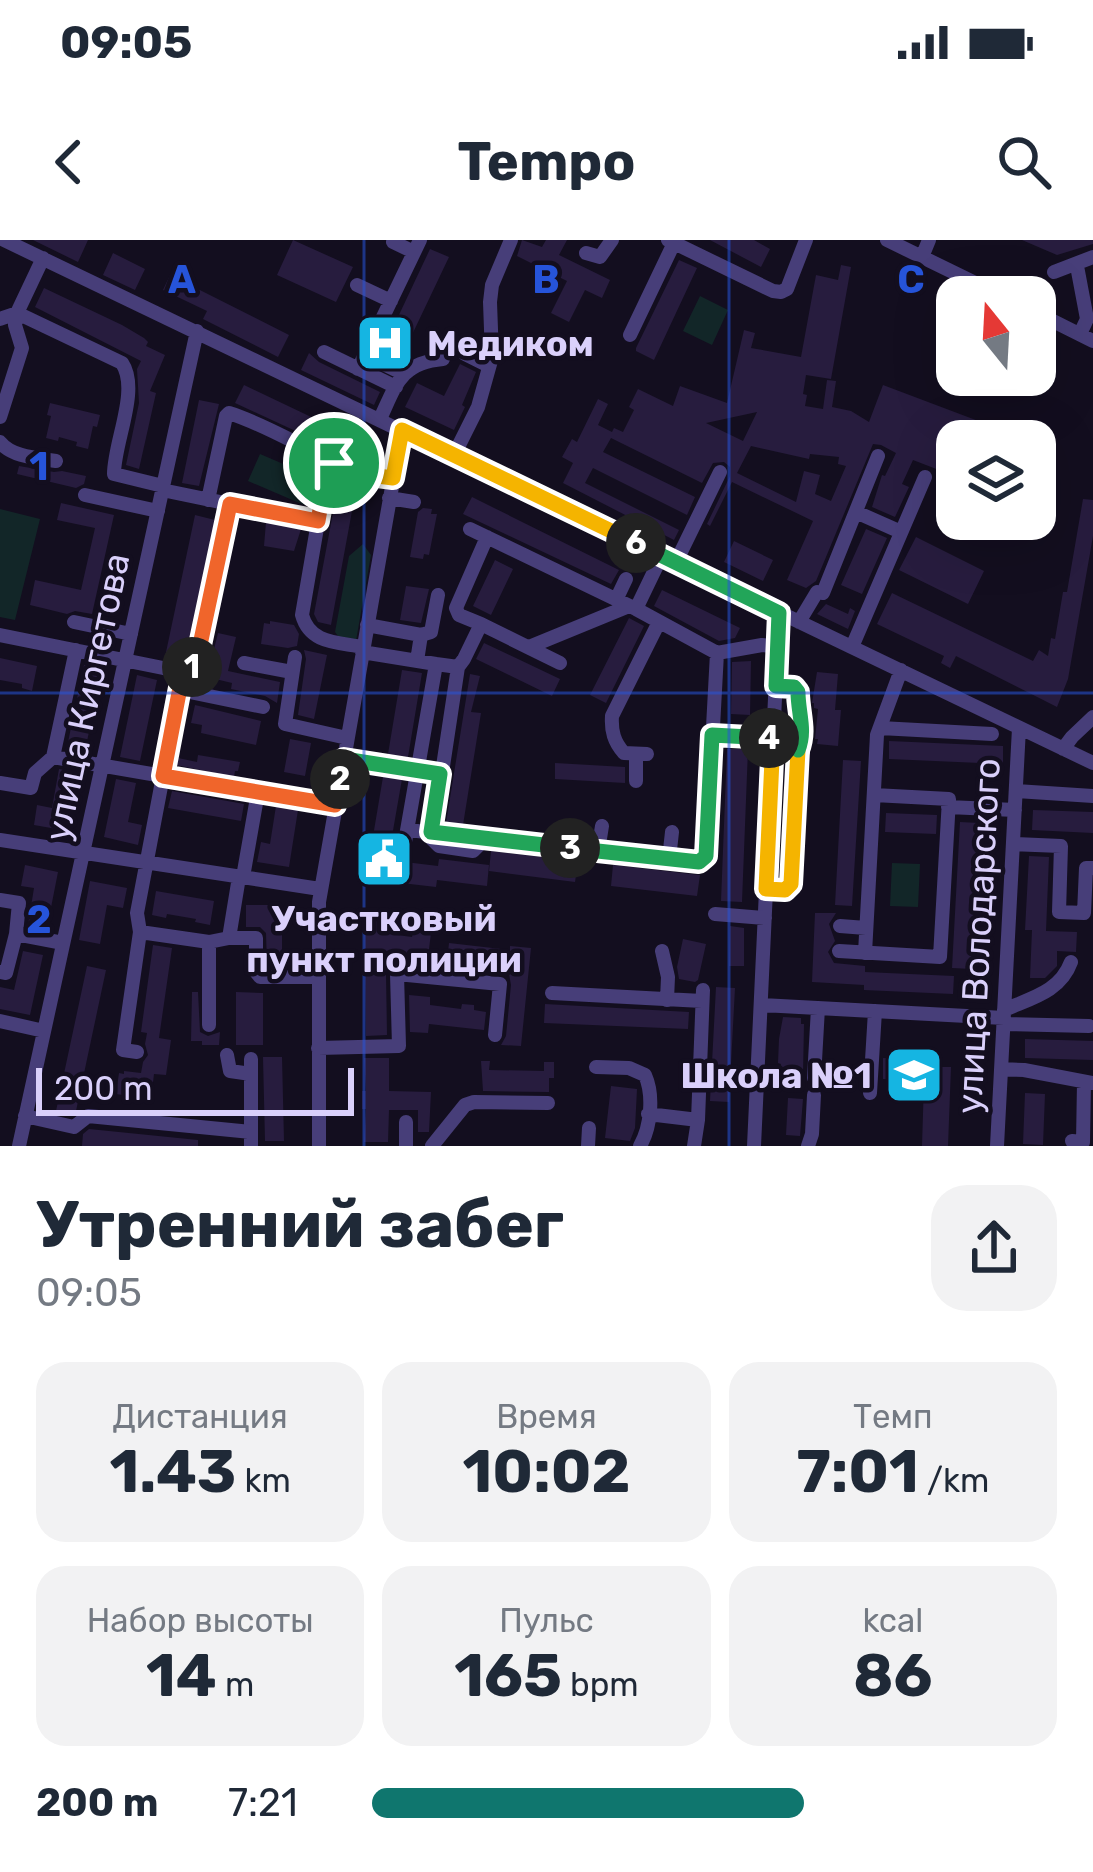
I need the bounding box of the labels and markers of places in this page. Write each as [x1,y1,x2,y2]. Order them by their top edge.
hospital icon: Медиком [354,312,416,374]
place label: Медиком [427,322,594,365]
pin [283,412,385,514]
pin: 6 [606,513,666,573]
pin: 1 [162,637,222,697]
pin: 4 [739,708,799,768]
pin: 2 [310,749,370,809]
pin: 3 [540,818,600,878]
public building icon: Участковый пункт полиции [353,828,415,890]
place label: Участковый пункт полиции [246,897,522,981]
school or university icon: Школа №1 [883,1044,945,1106]
place label: Школа №1 [680,1054,872,1097]

